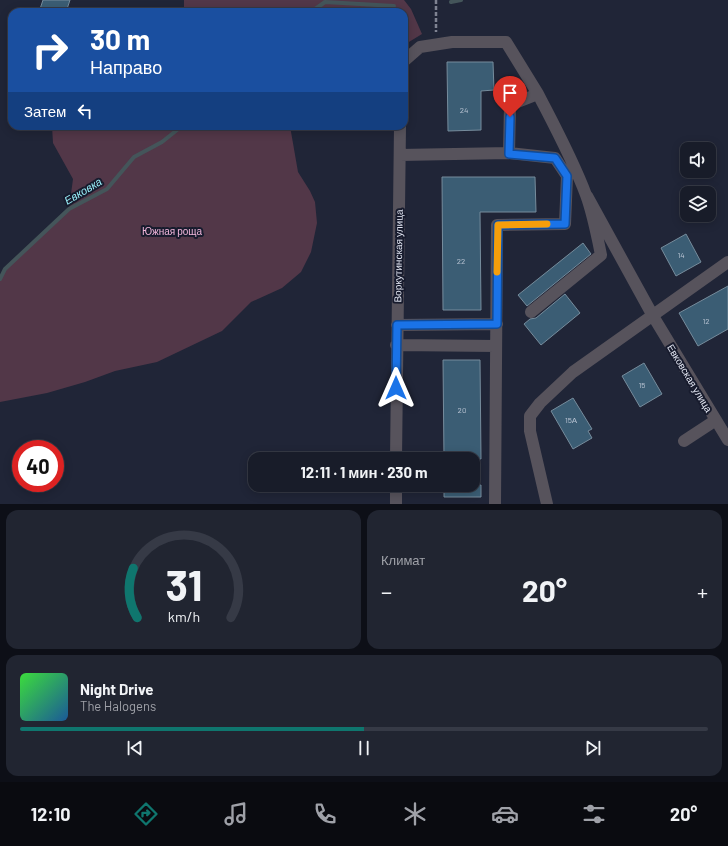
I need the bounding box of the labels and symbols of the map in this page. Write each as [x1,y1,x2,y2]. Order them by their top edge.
pin [493,76,527,117]
house number: 24 [460,105,468,115]
water label: Евковка [62,174,104,207]
street label: Воркутинская улица [391,209,405,303]
park label: Южная роща [142,225,203,237]
house number: 14 [677,250,685,260]
house number: 22 [457,256,465,266]
house number: 12 [702,316,710,326]
street label: Евковская улица [665,342,715,415]
position arrow [375,367,417,409]
house number: 15 [639,380,645,390]
house number: 20 [458,405,466,415]
house number: 15А [565,415,578,425]
speed limit sign: 40 [12,440,64,492]

